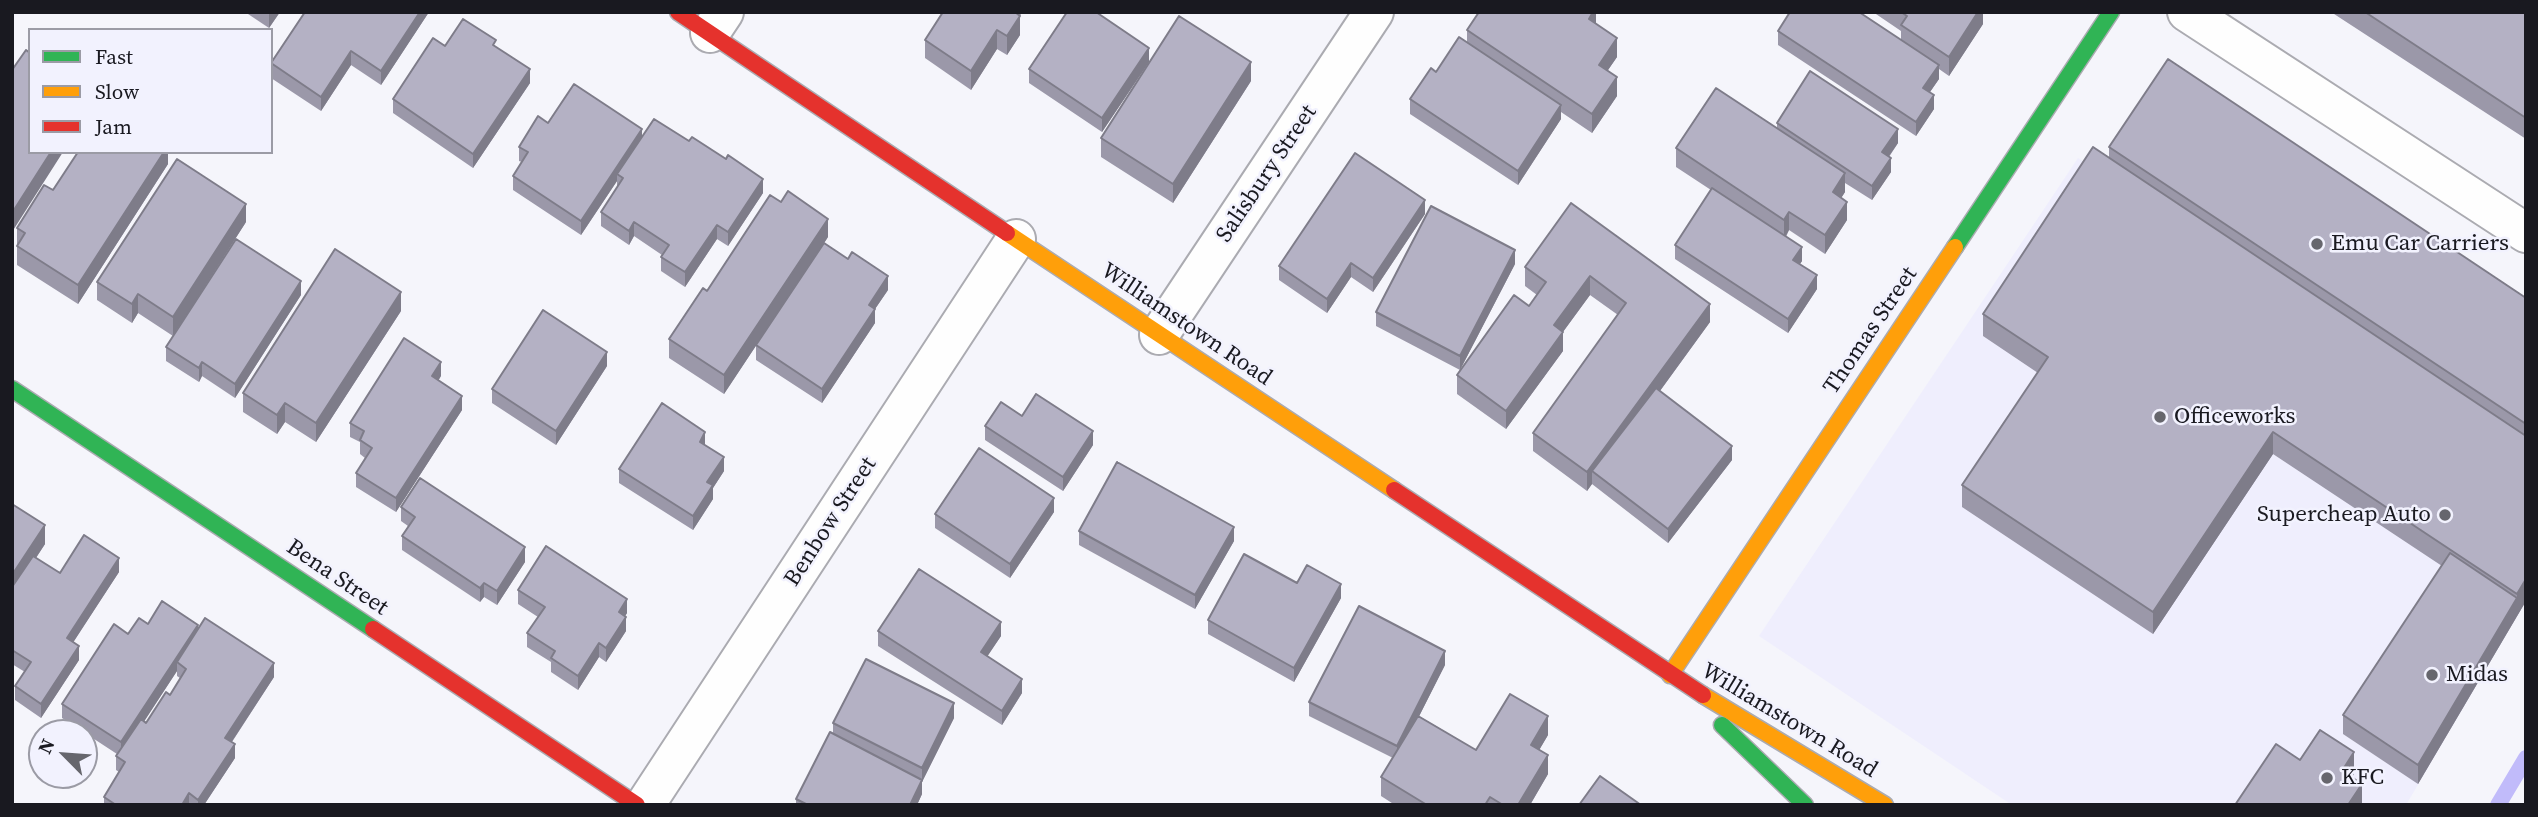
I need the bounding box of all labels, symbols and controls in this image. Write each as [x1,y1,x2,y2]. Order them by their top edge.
legend [28,28,273,154]
text: Fast [95,42,133,71]
text: Slow [95,77,139,106]
street label: Salisbury Street [1211,100,1323,248]
text: Jam [95,112,132,141]
place label: Emu Car Carriers [2331,230,2509,258]
marker: Emu Car Carriers [2309,236,2325,252]
street label: Williamstown Road [1095,258,1277,392]
street label: Thomas Street [1818,262,1924,400]
place label: Officeworks [2174,403,2295,431]
marker: Officeworks [2152,409,2168,425]
street label: Benbow Street [779,452,883,592]
place label: Supercheap Auto [2257,501,2431,529]
marker: Supercheap Auto [2437,507,2453,523]
street label: Bena Street [281,534,393,622]
street label: Williamstown Road [1696,658,1882,784]
place label: Midas [2446,661,2508,689]
marker: Midas [2424,667,2440,683]
north arrow [28,719,98,789]
text: N [31,734,60,758]
place label: KFC [2341,764,2384,792]
marker: KFC [2319,770,2335,786]

